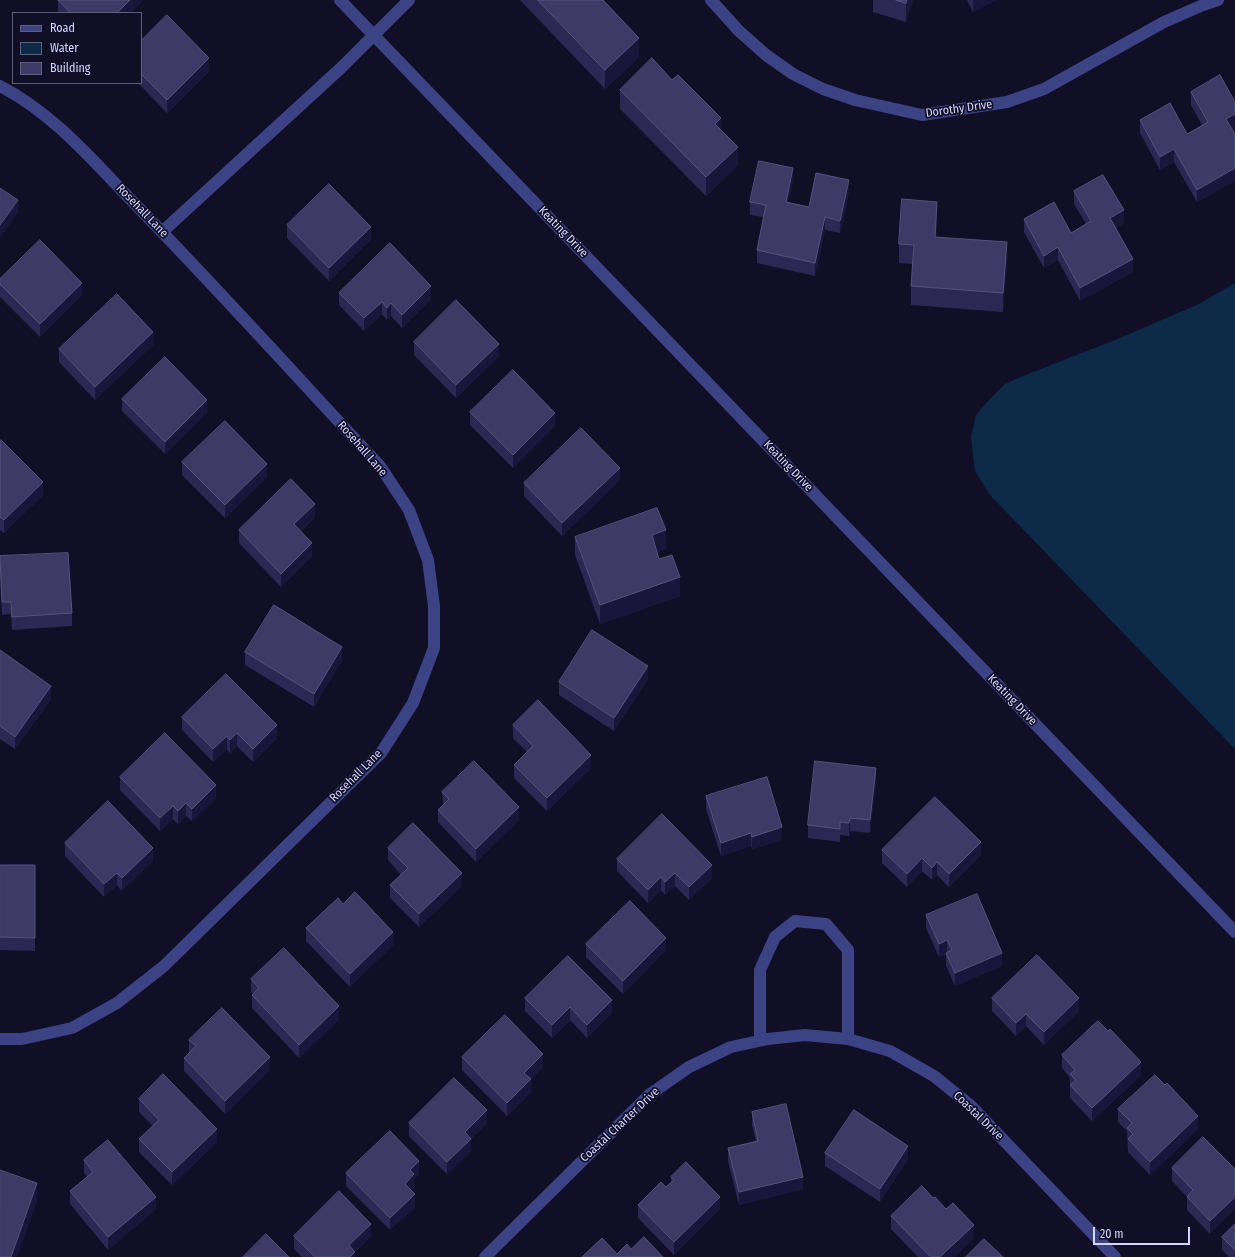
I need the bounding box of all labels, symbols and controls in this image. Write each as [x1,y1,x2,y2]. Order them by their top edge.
legend [12,12,142,84]
text: Road [50,21,75,35]
text: Water [50,41,78,55]
text: Building [50,61,90,75]
street label: Dorothy Drive [925,97,993,121]
street label: Rosehall Lane [113,181,171,241]
street label: Keating Drive [535,204,591,260]
street label: Rosehall Lane [334,418,390,480]
street label: Keating Drive [760,438,816,494]
street label: Keating Drive [984,672,1040,728]
street label: Rosehall Lane [327,747,385,805]
street label: Coastal Charter Drive [577,1085,663,1165]
street label: Coastal Drive [950,1089,1006,1143]
scale bar [1095,1219,1192,1245]
text: 20 m [1100,1227,1124,1241]

